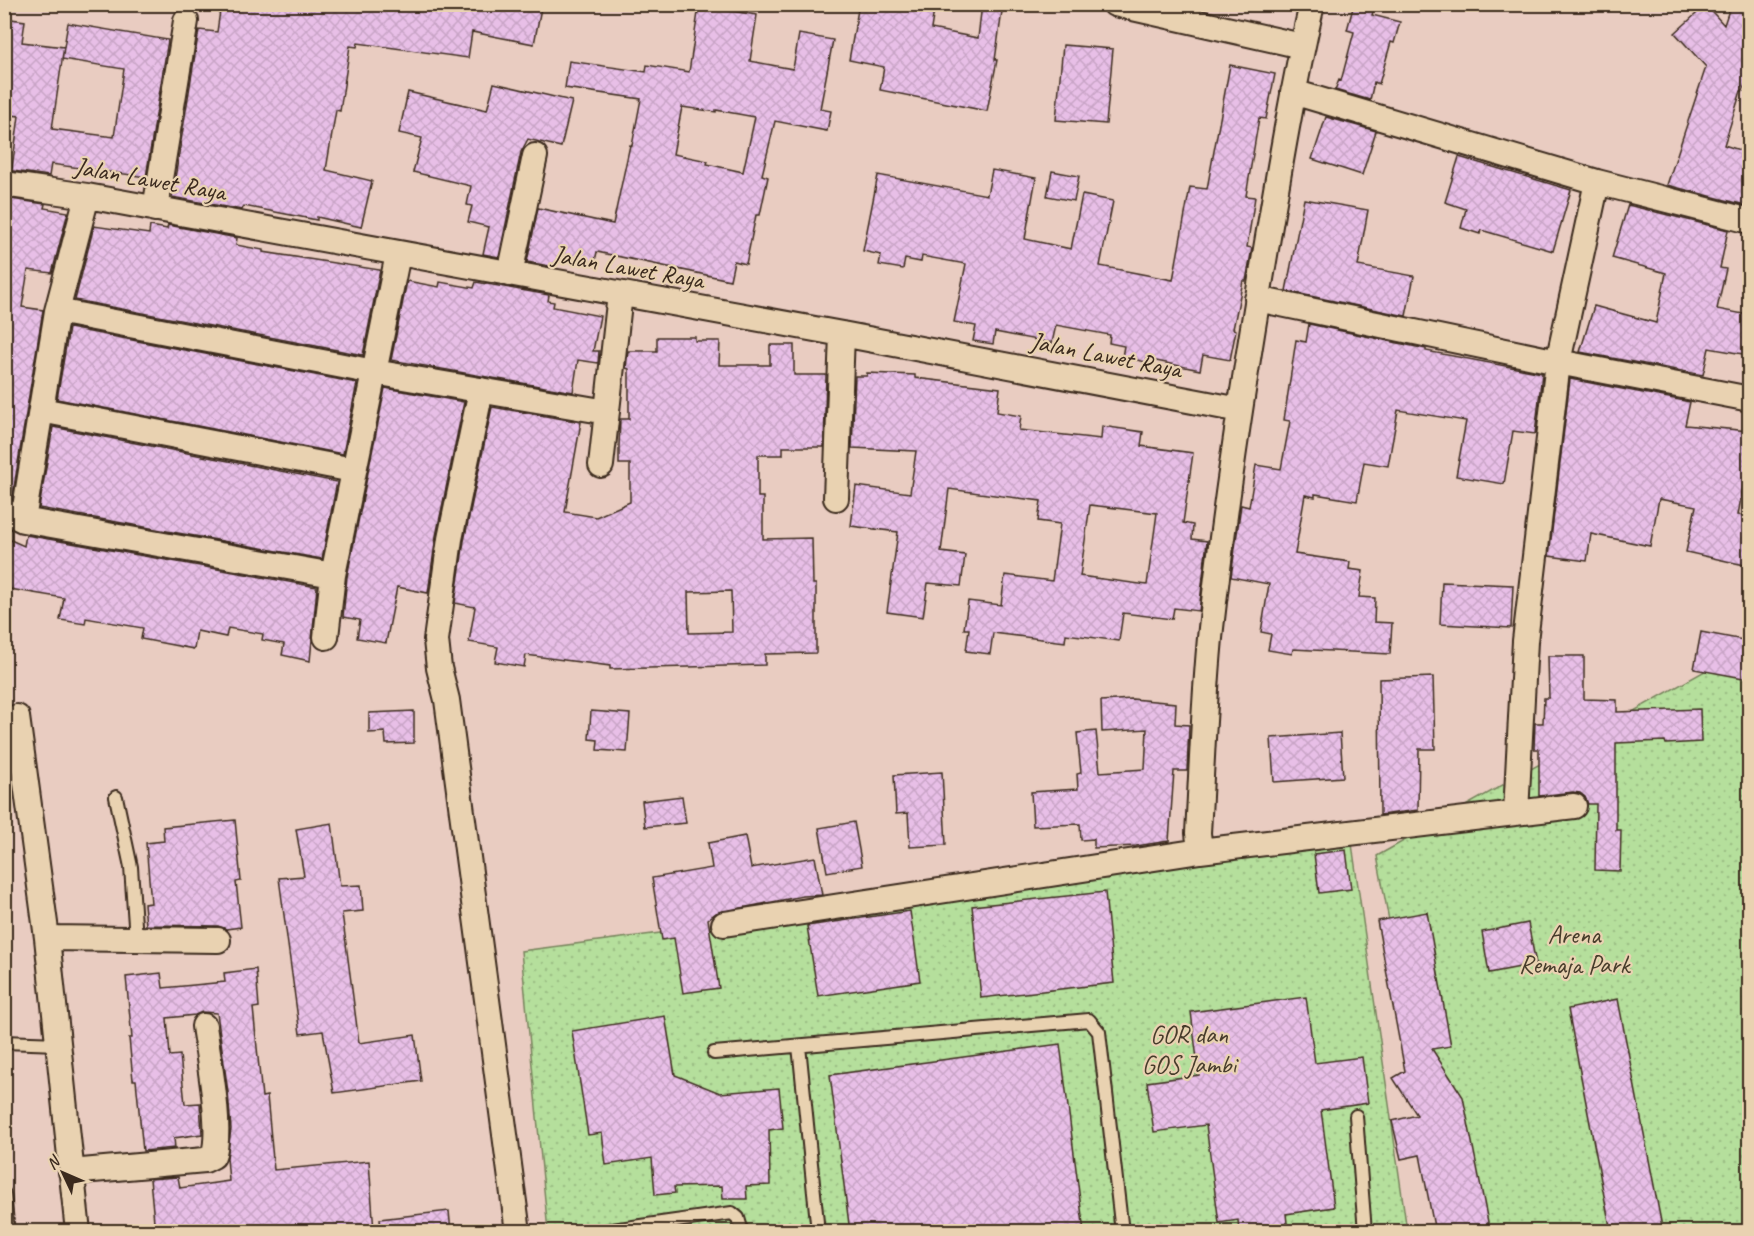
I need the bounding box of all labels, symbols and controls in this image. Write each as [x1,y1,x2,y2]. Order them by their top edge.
street label: Jalan Lawet Raya [70,149,231,209]
street label: Jalan Lawet Raya [548,237,709,297]
street label: Jalan Lawet Raya [1026,324,1187,386]
park label: Arena Remaja Park [1519,918,1632,981]
park label: GOR dan GOS Jambi [1142,1018,1239,1081]
north arrow [33,1143,93,1203]
text: N [42,1151,66,1174]

